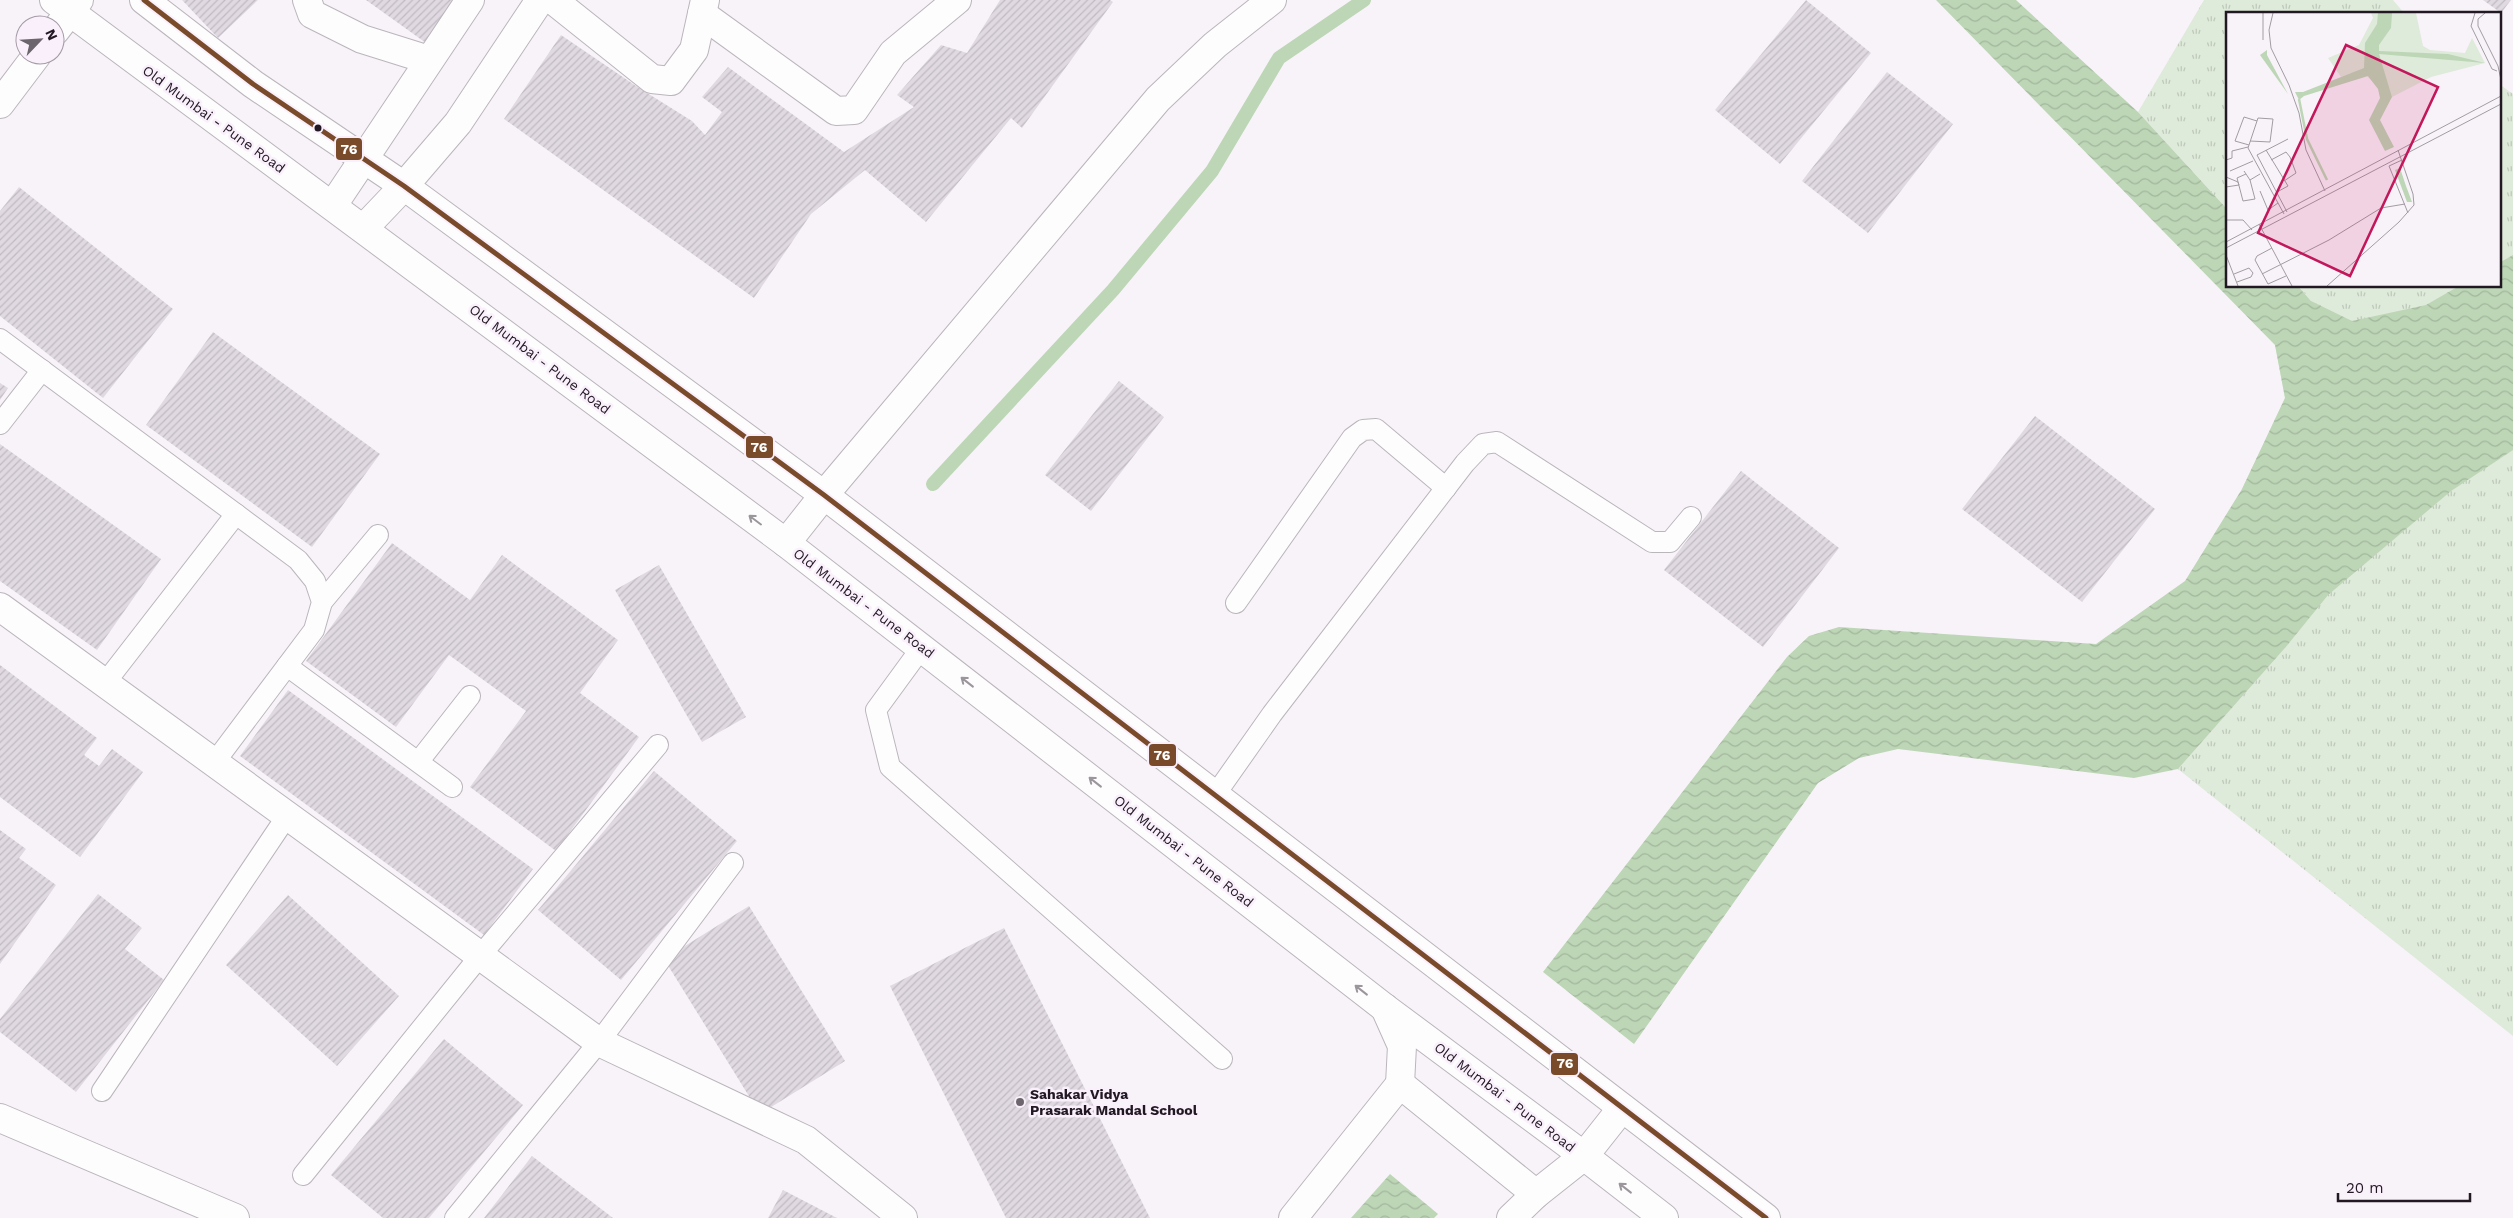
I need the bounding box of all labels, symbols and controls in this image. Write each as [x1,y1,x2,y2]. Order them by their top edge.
inset map [2226,12,2500,288]
north arrow [15,15,65,65]
text: N [42,26,61,43]
street label: Old Mumbai - Pune Road [140,62,288,176]
unlabelled marker [313,123,323,133]
line badge: 76 [335,137,363,161]
text: 76 [341,141,358,157]
street label: Old Mumbai - Pune Road [466,301,614,417]
line badge: 76 [745,435,774,459]
text: 76 [751,439,768,455]
one-way arrow [749,514,762,525]
street label: Old Mumbai - Pune Road [790,545,938,661]
one-way arrow [961,677,974,688]
line badge: 76 [1148,743,1177,767]
text: 76 [1154,747,1171,763]
one-way arrow [1088,777,1102,787]
street label: Old Mumbai - Pune Road [1111,792,1257,910]
one-way arrow [1355,984,1368,995]
street label: Old Mumbai - Pune Road [1431,1039,1579,1155]
line badge: 76 [1550,1052,1579,1076]
text: 76 [1557,1055,1574,1071]
place label: Sahakar Vidya Prasarak Mandal School [1030,1086,1198,1118]
marker: Sahakar Vidya Prasarak Mandal School [1014,1096,1026,1108]
scale bar [2338,1170,2470,1202]
text: 20 m [2346,1179,2384,1197]
one-way arrow [1618,1183,1632,1193]

